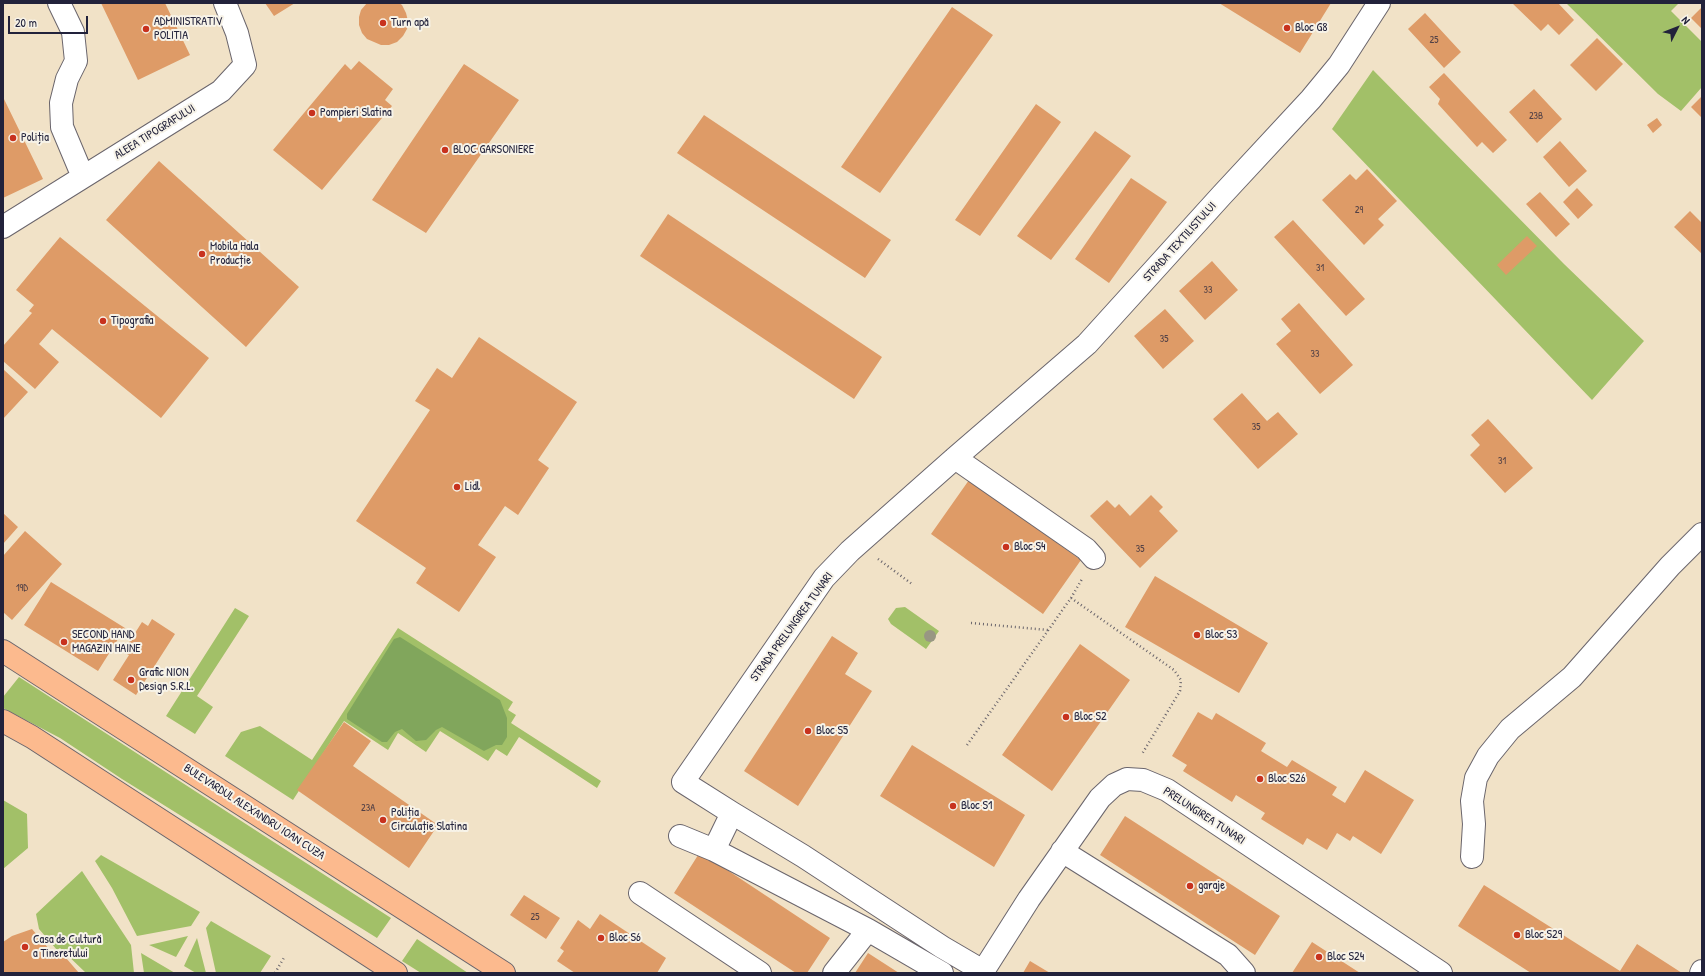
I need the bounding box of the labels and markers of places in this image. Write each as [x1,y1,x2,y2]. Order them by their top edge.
place label: ADMINISTRATIV POLITIA [154,15,222,43]
place label: Turn apă [391,16,429,30]
marker: Turn apă [378,18,388,28]
place label: Bloc G8 [1295,21,1327,35]
marker: Bloc G8 [1282,23,1292,33]
marker: ADMINISTRATIV POLITIA [141,24,151,34]
place label: Pompieri Slatina [320,106,392,120]
marker: Pompieri Slatina [307,108,317,118]
place label: Poliția [21,131,49,145]
marker: Poliția [8,133,18,143]
place label: BLOC GARSONIERE [453,143,534,157]
marker: BLOC GARSONIERE [440,145,450,155]
place label: Mobila Hala Producție [210,240,258,268]
marker: Mobila Hala Producție [197,249,207,259]
place label: Tipografia [111,314,153,328]
marker: Tipografia [98,316,108,326]
place label: Lidl [465,480,480,494]
marker: Lidl [452,482,462,492]
place label: Bloc S4 [1014,540,1046,554]
marker: Bloc S4 [1001,542,1011,552]
place label: SECOND HAND MAGAZIN HAINE [72,628,141,656]
place label: Bloc S3 [1205,628,1237,642]
marker: Bloc S3 [1192,630,1202,640]
marker: SECOND HAND MAGAZIN HAINE [59,637,69,647]
place label: Grafic NION Design S.R.L. [139,666,193,694]
marker: Grafic NION Design S.R.L. [126,675,136,685]
place label: Bloc S2 [1074,710,1107,724]
marker: Bloc S2 [1061,712,1071,722]
place label: Bloc S5 [816,724,848,738]
marker: Bloc S5 [803,726,813,736]
place label: Bloc S26 [1268,772,1305,786]
marker: Bloc S26 [1255,774,1265,784]
place label: Bloc S1 [961,799,992,813]
marker: Bloc S1 [948,801,958,811]
place label: Poliția Circulație Slatina [391,806,467,834]
marker: Poliția Circulație Slatina [378,815,388,825]
place label: garaje [1198,879,1225,893]
marker: garaje [1185,881,1195,891]
place label: Bloc S29 [1525,928,1562,942]
marker: Bloc S29 [1512,930,1522,940]
place label: Bloc S6 [609,931,641,945]
place label: Casa de Cultură a Tineretului [33,933,101,961]
marker: Bloc S6 [596,933,606,943]
marker: Casa de Cultură a Tineretului [20,942,30,952]
place label: Bloc S24 [1327,950,1364,964]
marker: Bloc S24 [1314,952,1324,962]

